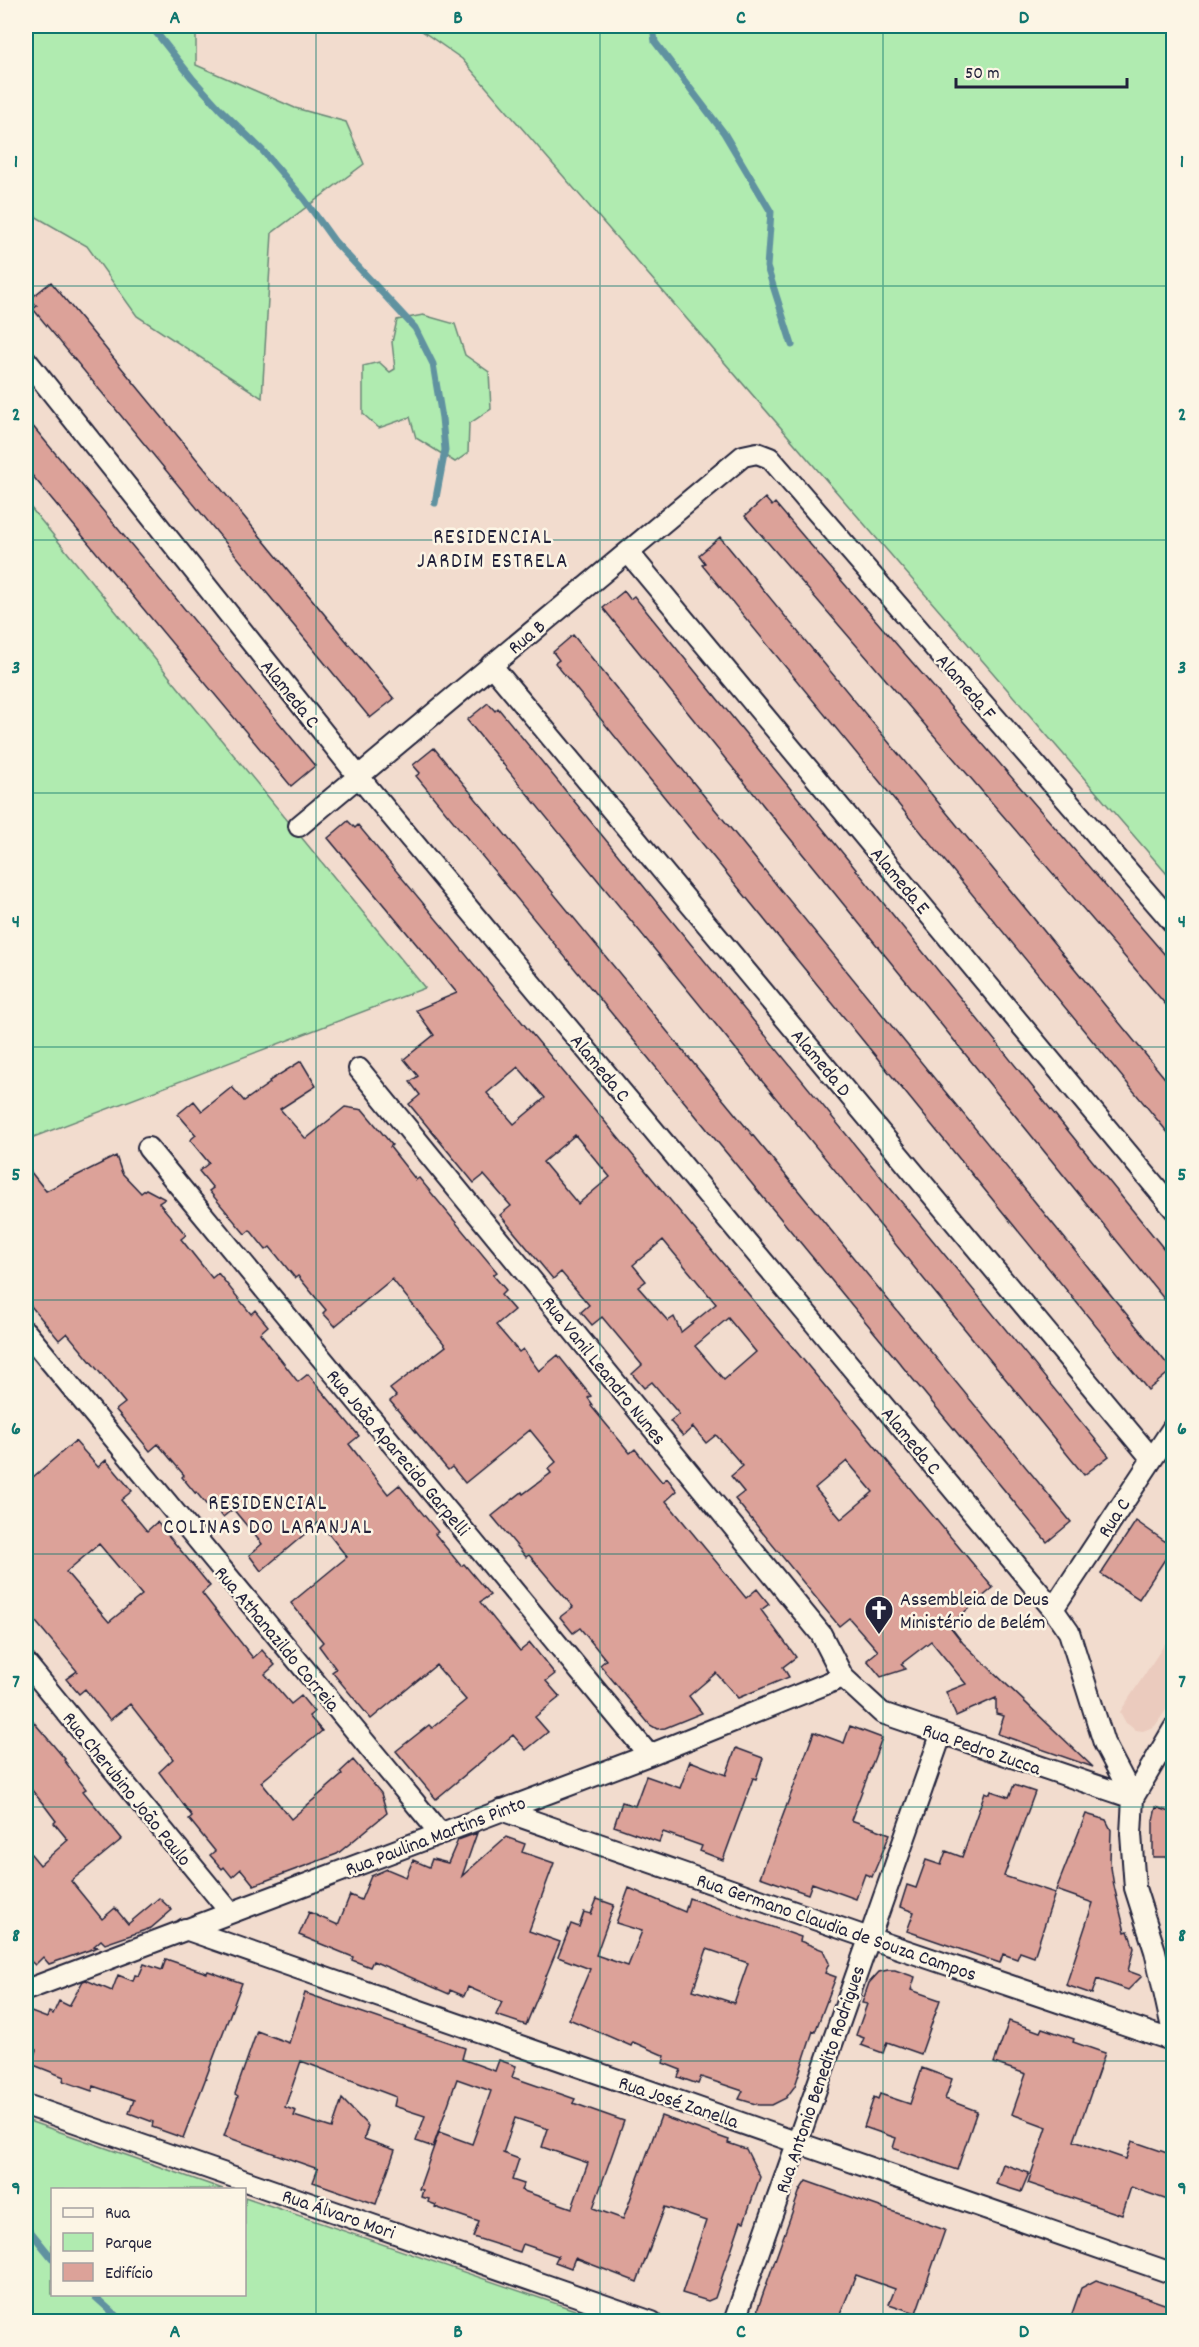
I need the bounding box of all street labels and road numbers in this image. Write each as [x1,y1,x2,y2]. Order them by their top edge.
street label: Rua B [503,614,553,662]
street label: Alameda F [928,649,1002,727]
street label: Alameda C [252,655,325,735]
street label: Alameda E [862,842,935,922]
street label: Alameda D [783,1024,857,1104]
street label: Alameda C [562,1029,635,1109]
street label: Rua Vanil Leandro Nunes [534,1291,672,1452]
street label: Rua João Aparecido Garpelli [318,1364,475,1544]
street label: Alameda C [873,1402,946,1482]
street label: Rua C [1092,1493,1139,1544]
street label: Rua Athanazildo Correia [206,1561,345,1719]
street label: Rua Cherubino João Paulo [54,1707,197,1873]
street label: Rua Pedro Zucca [918,1718,1044,1784]
street label: Rua Paulina Martins Pinto [342,1790,530,1885]
street label: Rua Germano Claudia de Souza Campos [692,1868,980,1990]
street label: Rua Antonio Benedito Rodrigues [770,1962,874,2198]
street label: Rua José Zanella [614,2070,742,2138]
street label: Rua Álvaro Mori [278,2183,399,2248]

